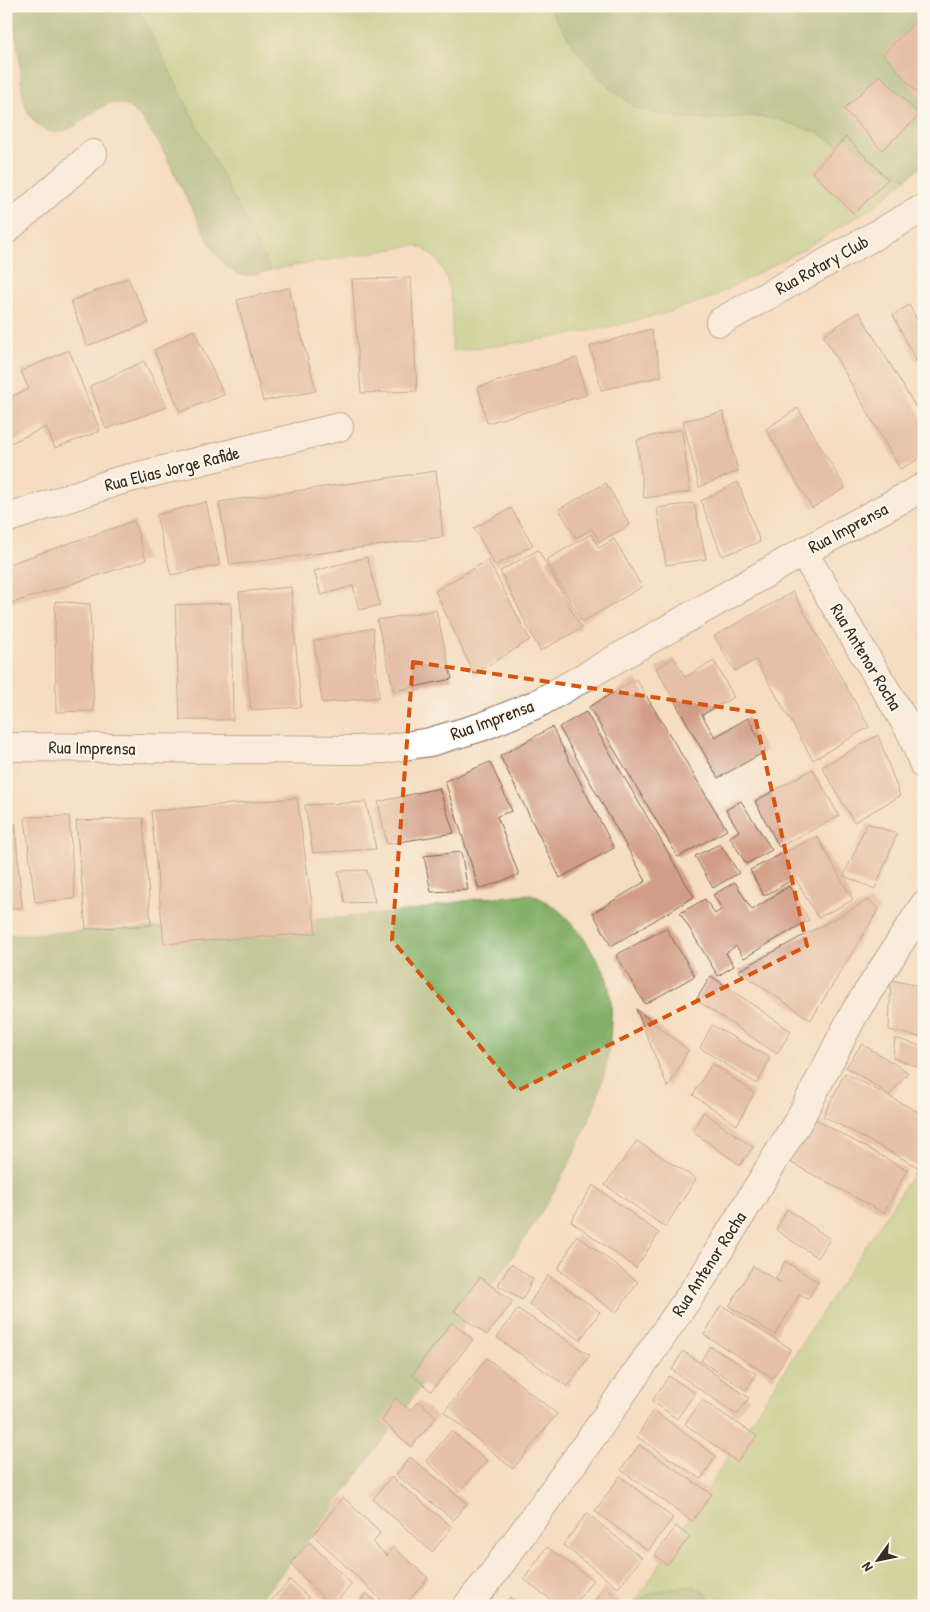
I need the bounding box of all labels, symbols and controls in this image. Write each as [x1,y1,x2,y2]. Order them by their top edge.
street label: Rua Rotary Club [771,229,873,301]
street label: Rua Elias Jorge Rafide [102,440,242,497]
street label: Rua Imprensa [804,496,892,559]
street label: Rua Antenor Rocha [825,599,908,715]
street label: Rua Imprensa [447,693,537,746]
street label: Rua Imprensa [48,734,136,761]
street label: Rua Antenor Rocha [665,1206,752,1321]
north arrow [852,1534,902,1584]
text: N [856,1559,877,1576]

